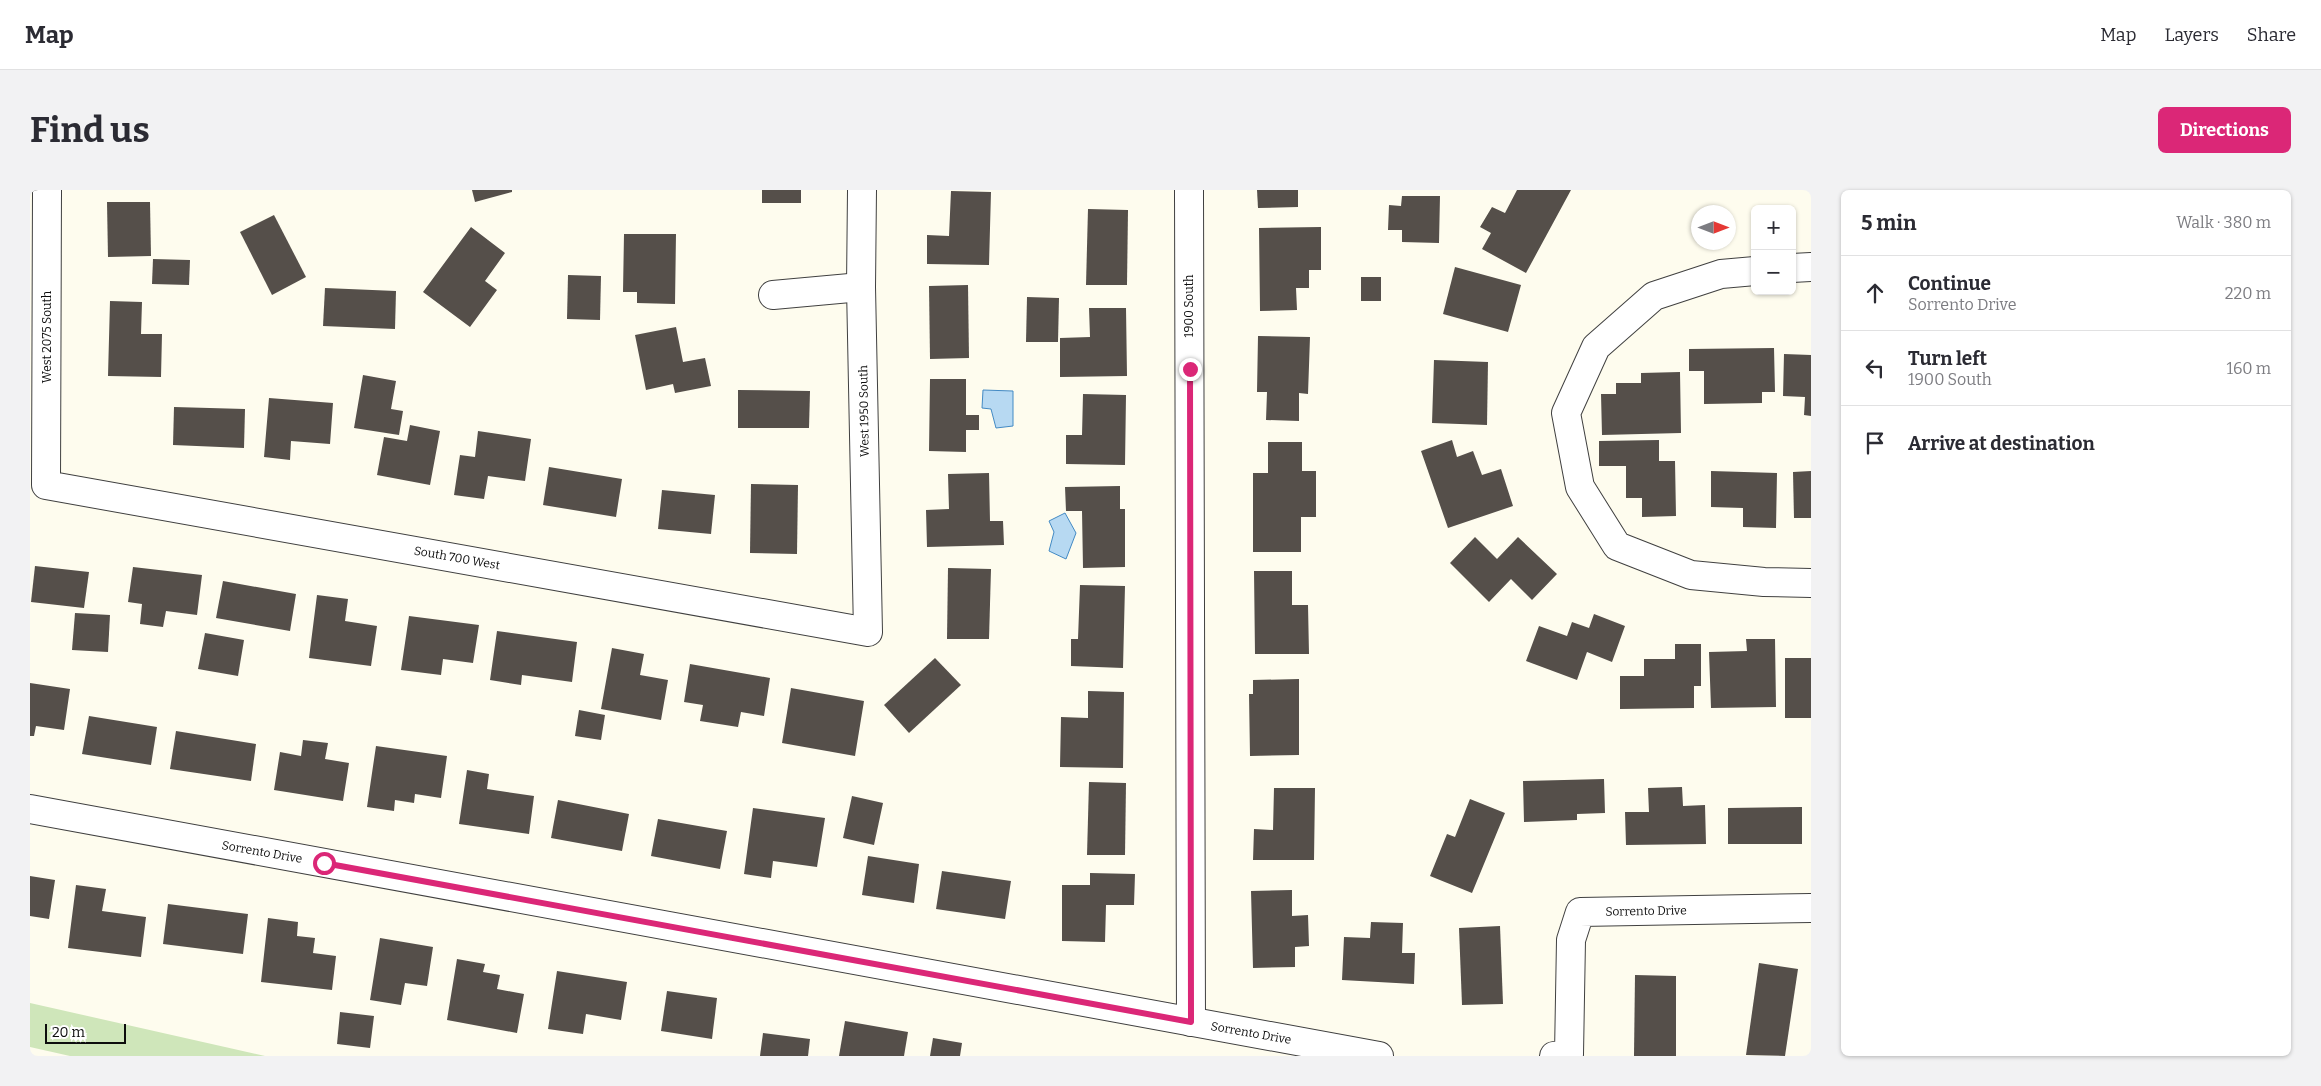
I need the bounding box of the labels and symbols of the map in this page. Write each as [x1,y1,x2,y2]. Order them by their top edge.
north arrow [1691,205,1736,250]
street label: 1900 South [1182,274,1196,337]
street label: West 2075 South [40,290,54,383]
route end [1179,358,1202,381]
street label: West 1950 South [856,364,872,457]
street label: South 700 West [413,544,502,573]
street label: Sorrento Drive [221,838,303,866]
route start [313,852,336,875]
street label: Sorrento Drive [1605,903,1687,919]
street label: Sorrento Drive [1210,1019,1292,1047]
scale bar [45,1021,126,1044]

